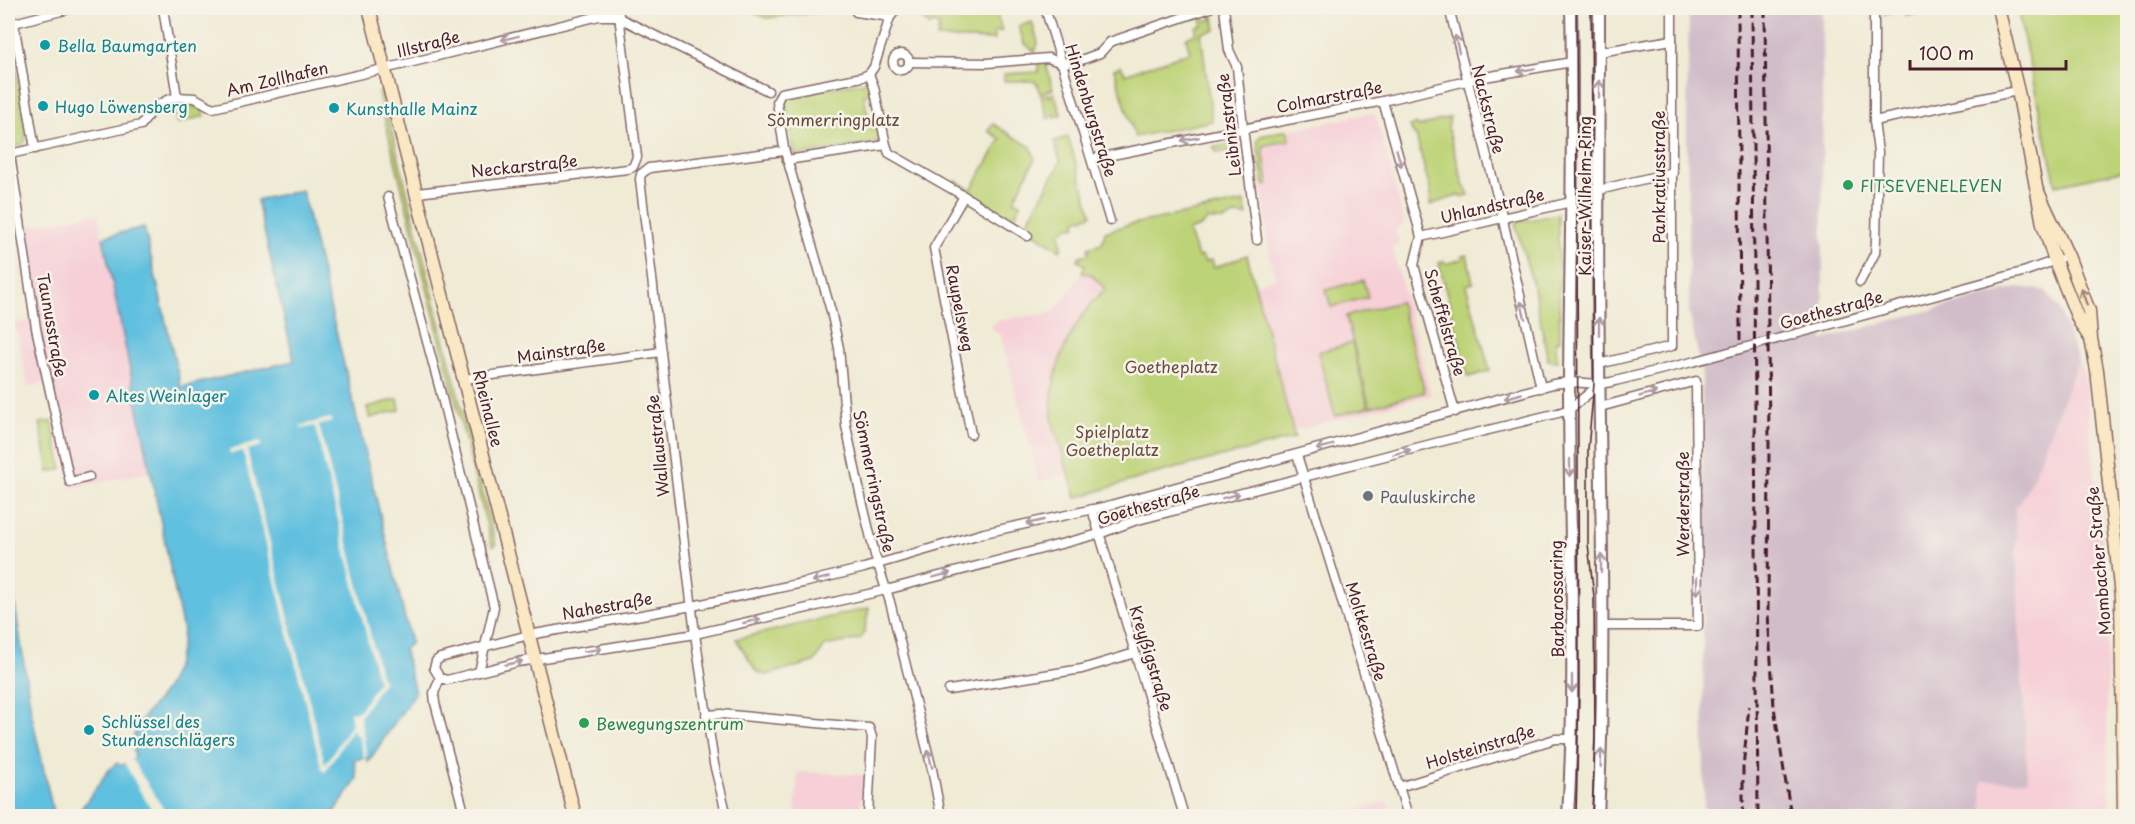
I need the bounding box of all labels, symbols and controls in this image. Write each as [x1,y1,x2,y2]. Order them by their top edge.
street label: Illstraße [394,24,462,62]
one-way arrow [501,32,520,44]
place label: Bella Baumgarten [57,33,197,57]
scale bar [1910,33,2066,71]
one-way arrow [1451,35,1463,54]
marker: Bella Baumgarten [38,38,52,52]
text: 100 m [1919,39,1974,66]
street label: Hindenburgstraße [1060,40,1124,180]
street label: Am Zollhafen [224,55,330,101]
street label: Nackstraße [1466,62,1512,156]
one-way arrow [1516,65,1536,76]
street label: Leibnizstraße [1210,72,1246,178]
street label: Colmarstraße [1274,74,1384,118]
one-way arrow [1593,79,1605,99]
place label: Hugo Löwensberg [55,94,188,118]
place label: Kunsthalle Mainz [346,96,478,120]
marker: Hugo Löwensberg [36,99,50,113]
marker: Kunsthalle Mainz [327,101,341,115]
park label: Sömmerringplatz [767,107,900,131]
street label: Pankratiusstraße [1646,110,1670,244]
street label: Kaiser-Wilhelm-Ring [1572,116,1596,276]
one-way arrow [1181,134,1201,145]
street label: Neckarstraße [470,147,578,183]
one-way arrow [1394,148,1405,167]
place label: FITSEVENELEVEN [1860,173,2002,197]
marker: FITSEVENELEVEN [1841,178,1855,192]
street label: Uhlandstraße [1438,181,1546,229]
street label: Raupelsweg [941,262,981,354]
street label: Scheffelstraße [1419,265,1473,379]
street label: Taunusstraße [32,271,74,379]
street label: Goethestraße [1777,284,1885,334]
one-way arrow [2077,288,2088,306]
one-way arrow [1517,301,1528,320]
one-way arrow [1593,316,1605,336]
street label: Mainstraße [515,332,607,368]
park label: Goetheplatz [1124,354,1218,378]
street label: Rheinallee [468,367,510,449]
place label: Altes Weinlager [106,383,227,407]
marker: Altes Weinlager [87,388,101,402]
one-way arrow [1638,388,1657,399]
one-way arrow [1504,390,1523,402]
street label: Wallaustraße [640,394,674,498]
street label: Sömmerringstraße [848,408,902,554]
park label: Spielplatz Goetheplatz [1065,419,1159,461]
one-way arrow [1315,442,1334,453]
one-way arrow [1392,445,1411,457]
street label: Werderstraße [1670,451,1694,557]
one-way arrow [1564,457,1576,477]
street label: Goethestraße [1094,478,1202,530]
place label: Pauluskirche [1380,484,1476,508]
street label: Mombacher Straße [2080,486,2116,636]
marker: Pauluskirche [1361,489,1375,503]
one-way arrow [1221,490,1240,502]
one-way arrow [1026,516,1045,528]
street label: Barbarossaring [1543,540,1569,658]
one-way arrow [1595,554,1607,574]
one-way arrow [932,569,951,580]
one-way arrow [812,573,831,585]
one-way arrow [1692,576,1703,596]
street label: Moltkestraße [1340,578,1394,684]
street label: Nahestraße [560,585,654,625]
street label: Kreyßigstraße [1125,602,1179,714]
one-way arrow [742,614,761,626]
one-way arrow [582,645,602,656]
one-way arrow [504,657,523,669]
one-way arrow [1566,673,1578,693]
place label: Schlüssel des Stundenschlägers [101,709,235,751]
place label: Bewegungszentrum [596,711,744,735]
marker: Bewegungszentrum [577,716,591,730]
street label: Holsteinstraße [1423,718,1537,774]
marker: Schlüssel des Stundenschlägers [82,723,96,737]
one-way arrow [1595,749,1607,769]
one-way arrow [923,750,935,769]

